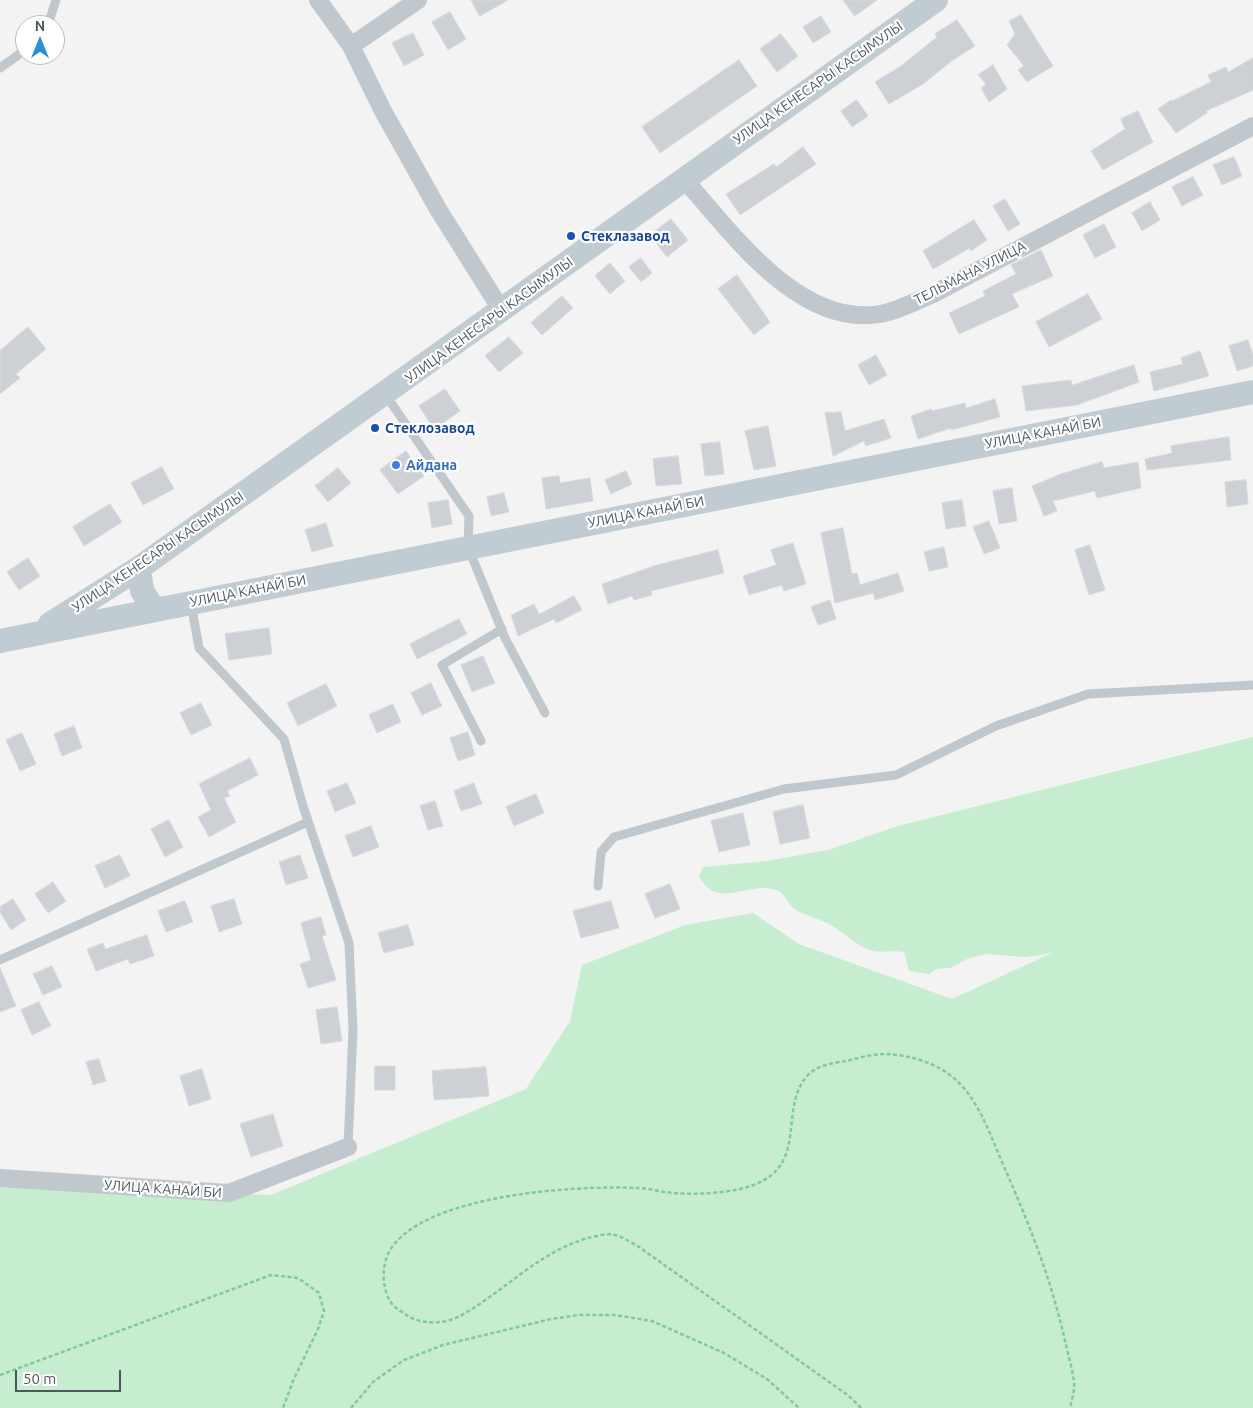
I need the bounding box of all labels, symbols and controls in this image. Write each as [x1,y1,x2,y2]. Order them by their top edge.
north arrow [15,15,65,65]
text: N [35,18,45,34]
street label: УЛИЦА КЕНЕСАРЫ КАСЫМУЛЫ [730,18,906,148]
place label: Стеклазавод [581,228,670,244]
marker: Стеклазавод [565,230,577,242]
street label: ТЕЛЬМАНА УЛИЦА [911,238,1029,308]
street label: УЛИЦА КЕНЕСАРЫ КАСЫМУЛЫ [402,253,576,387]
street label: УЛИЦА КАНАЙ БИ [983,413,1103,453]
place label: Стеклозавод [385,420,475,436]
marker: Стеклозавод [369,422,381,434]
place label: Айдана [406,457,457,473]
marker: Айдана [390,459,402,471]
street label: УЛИЦА КЕНЕСАРЫ КАСЫМУЛЫ [69,488,247,616]
street label: УЛИЦА КАНАЙ БИ [586,492,706,532]
street label: УЛИЦА КАНАЙ БИ [188,571,308,611]
street label: УЛИЦА КАНАЙ БИ [104,1177,222,1201]
scale bar [18,1360,124,1392]
text: 50 m [23,1370,56,1387]

